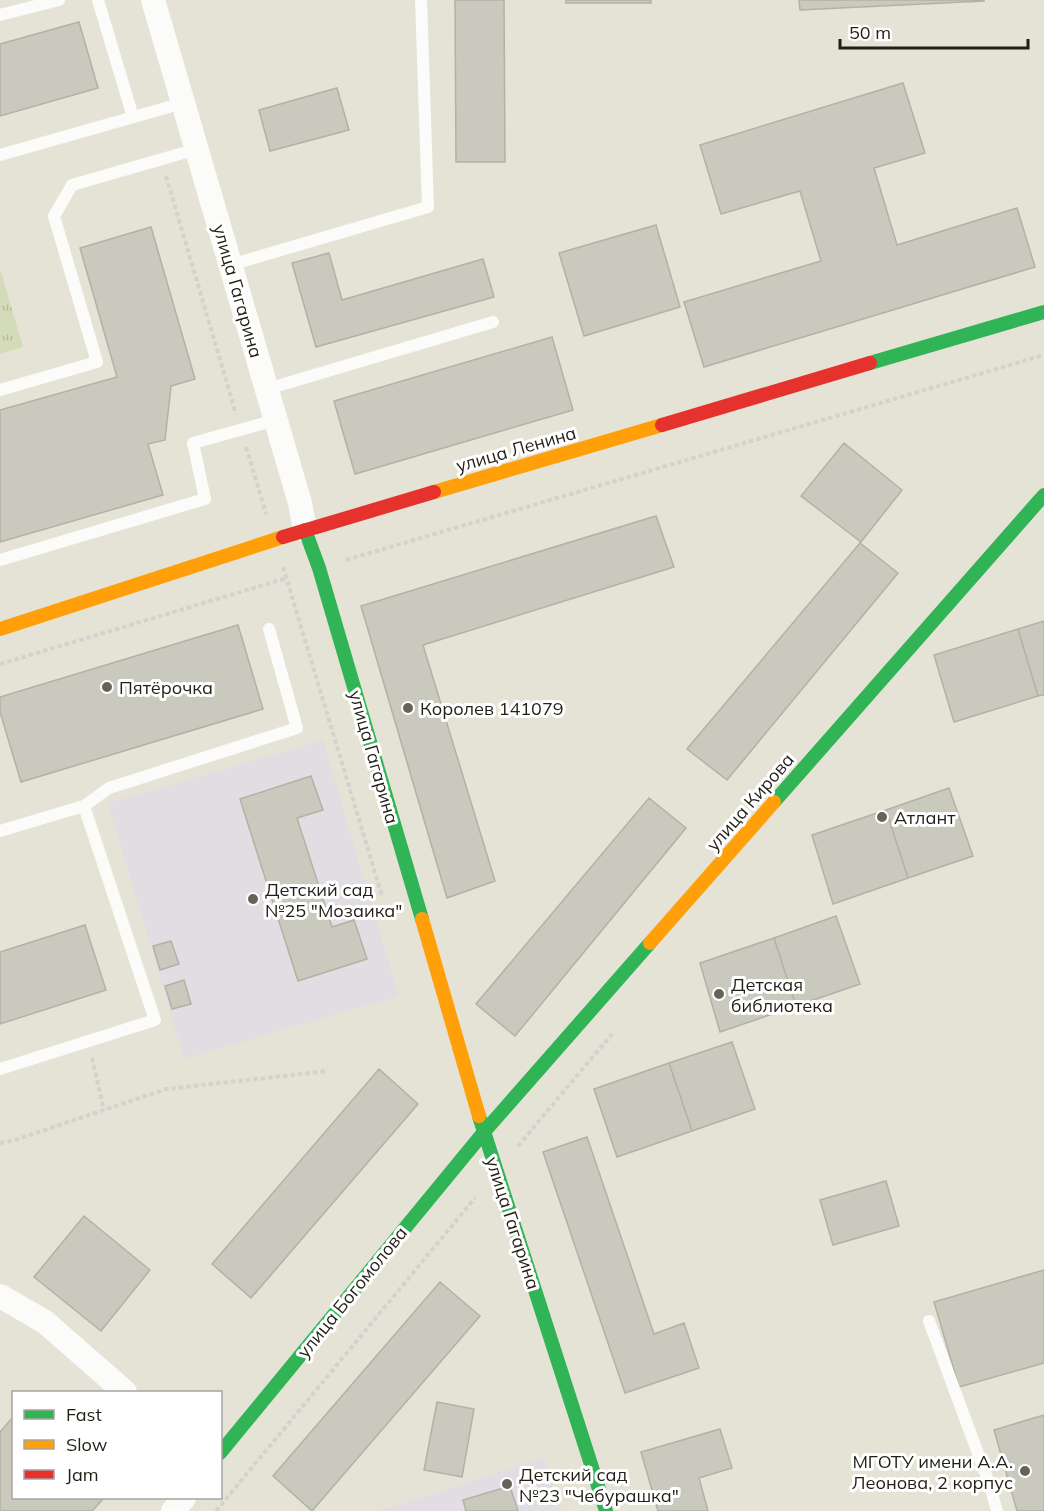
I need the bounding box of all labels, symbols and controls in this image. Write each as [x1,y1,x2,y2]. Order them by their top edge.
scale bar [840,12,1028,50]
text: 50 m [849,21,891,44]
street label: улица Гагарина [208,221,268,361]
street label: улица Ленина [453,421,579,477]
place label: Пятёрочка [119,676,213,699]
marker: Пятёрочка [100,680,114,694]
street label: улица Гагарина [344,687,404,827]
place label: Королев 141079 [420,697,564,720]
marker: Королев 141079 [401,701,415,715]
street label: улица Кирова [701,748,799,856]
place label: Атлант [894,806,956,829]
marker: Атлант [875,810,889,824]
place label: Детский сад №25 "Мозаика" [265,878,402,922]
marker: Детский сад №25 "Мозаика" [246,892,260,906]
place label: Детская библиотека [731,973,833,1017]
marker: Детская библиотека [712,987,726,1001]
street label: улица Гагарина [481,1154,545,1292]
street label: улица Богомолова [292,1222,412,1362]
legend [12,1391,222,1499]
text: Fast [66,1403,102,1426]
text: Slow [66,1433,108,1456]
place label: МГОТУ имени А.А. Леонова, 2 корпус [852,1450,1013,1494]
text: Jam [66,1463,99,1486]
place label: Детский сад №23 "Чебурашка" [519,1463,679,1507]
marker: МГОТУ имени А.А. Леонова, 2 корпус [1018,1464,1032,1478]
marker: Детский сад №23 "Чебурашка" [500,1477,514,1491]

